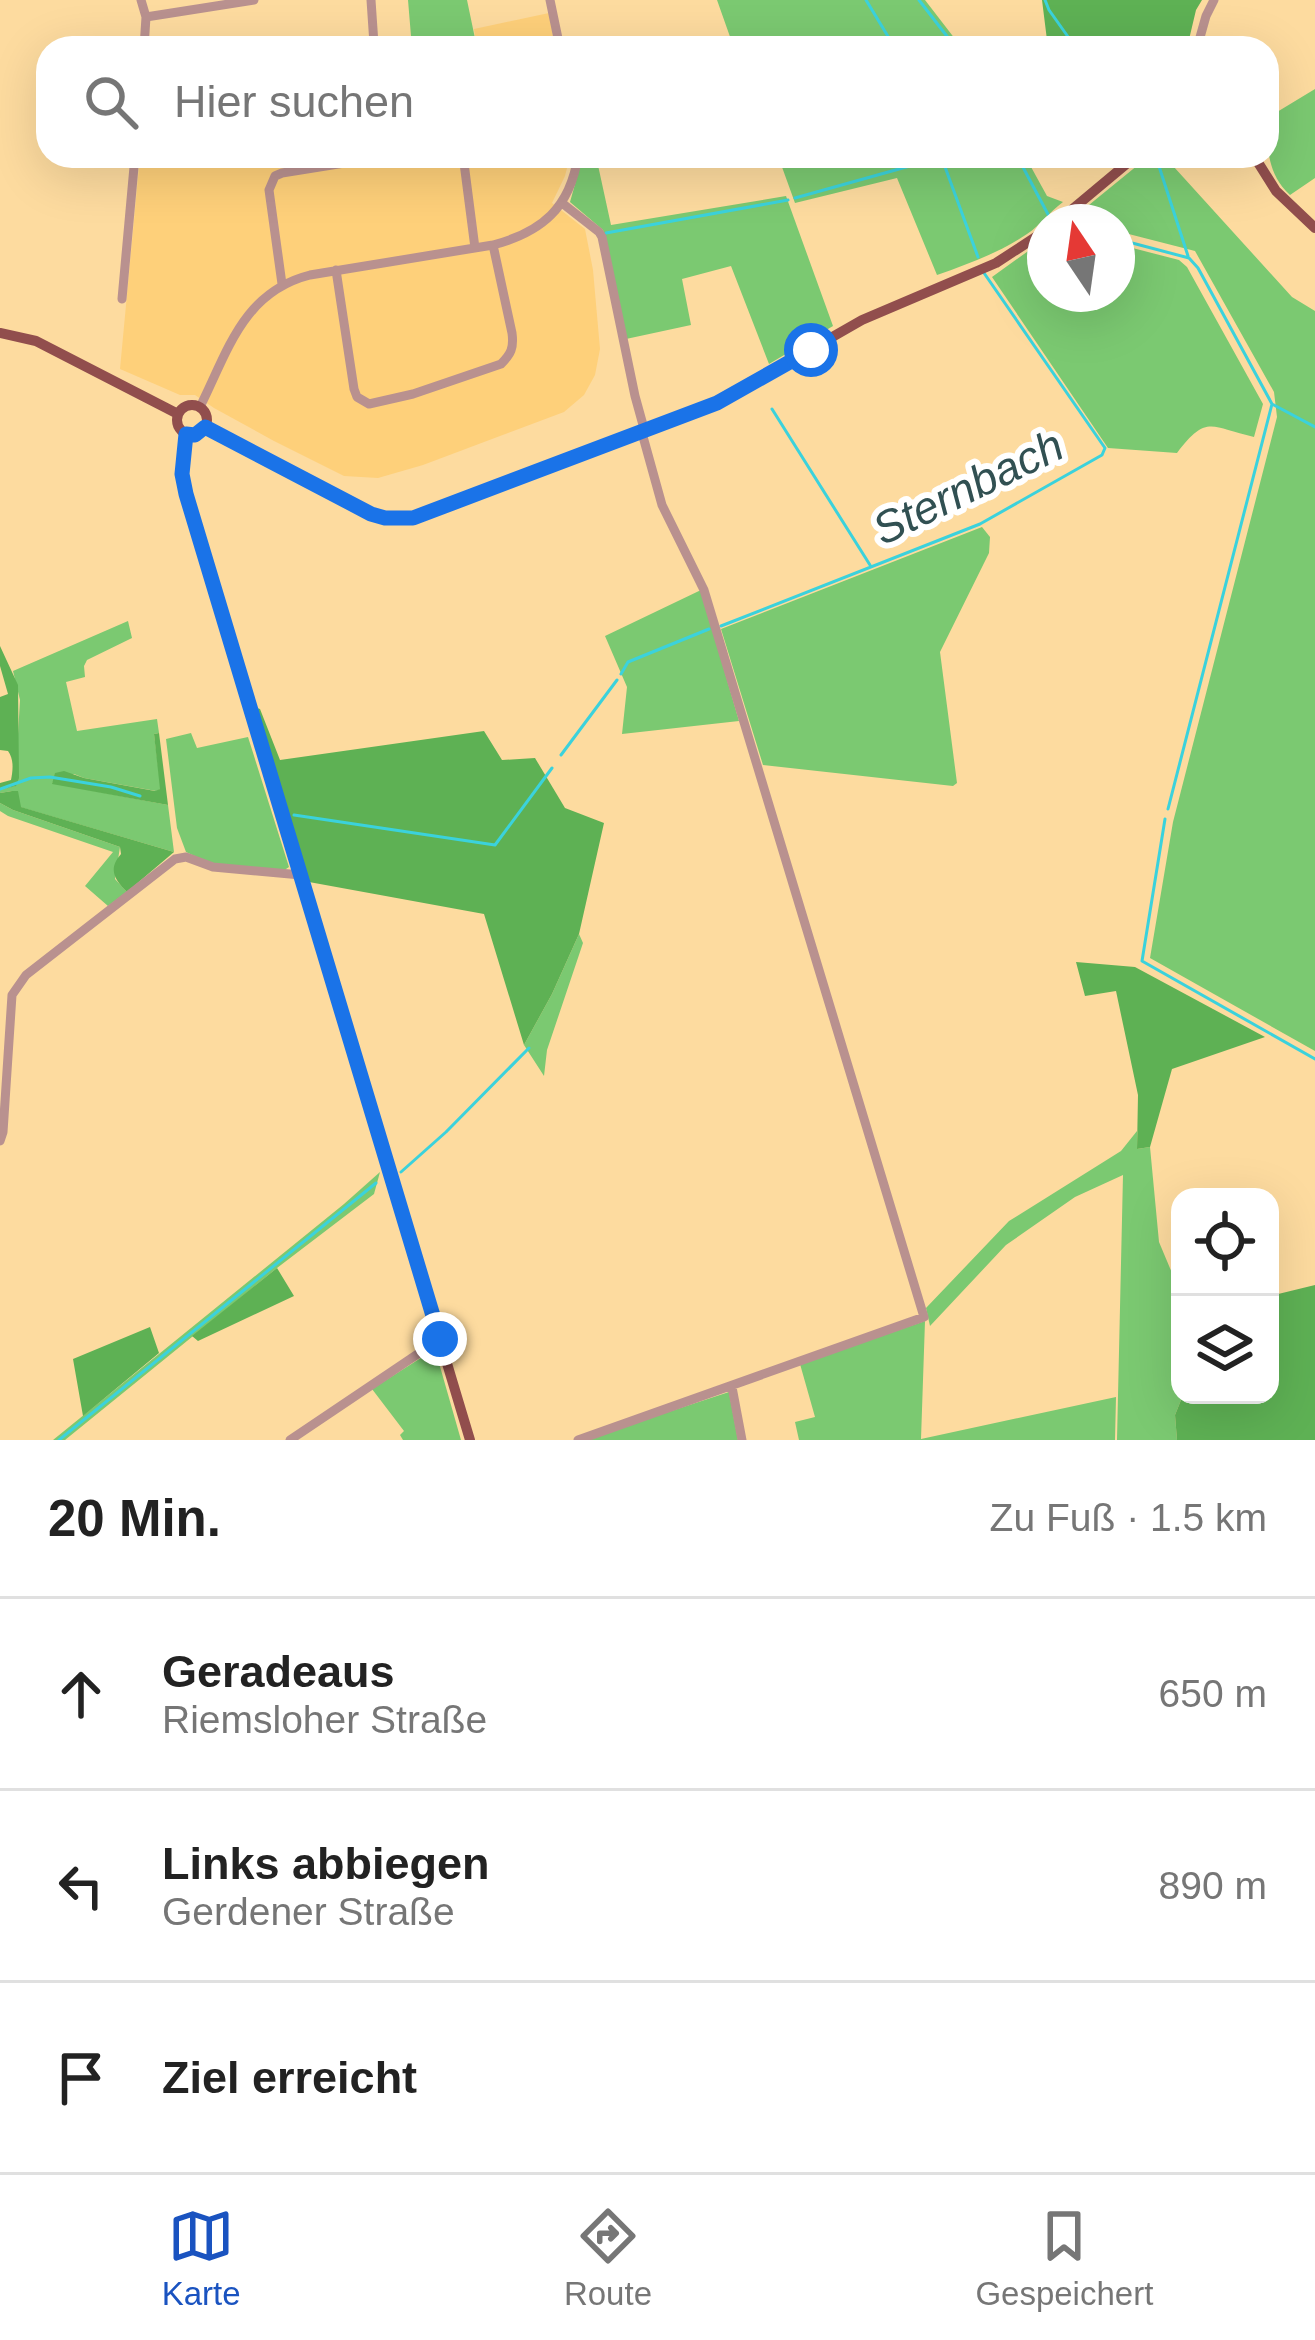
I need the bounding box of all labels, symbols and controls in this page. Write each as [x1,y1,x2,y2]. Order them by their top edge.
search box [36,36,1279,168]
icon: search [78,69,144,135]
text: Hier suchen [174,76,414,127]
north arrow [1027,204,1135,312]
route start [784,323,838,377]
water label: Sternbach [865,419,1071,555]
map controls [1171,1188,1279,1404]
button: locate [1171,1188,1279,1296]
button: layers [1171,1296,1279,1404]
route end [413,1312,467,1366]
text: 20 Min. [48,1490,221,1547]
text: Zu Fuß · 1.5 km [990,1496,1267,1539]
text: Geradeaus [162,1646,395,1697]
icon: ahead [48,1661,114,1727]
text: 650 m [1159,1672,1267,1715]
text: Riemsloher Straße [162,1698,487,1741]
text: Links abbiegen [162,1838,490,1889]
icon: left [48,1853,114,1919]
text: 890 m [1159,1864,1267,1907]
text: Gerdener Straße [162,1890,455,1933]
icon: arrive [48,2045,114,2111]
text: Ziel erreicht [162,2052,417,2103]
tab: Karte [162,2203,241,2313]
tab: Route [564,2203,652,2313]
tab: Gespeichert [975,2203,1153,2313]

